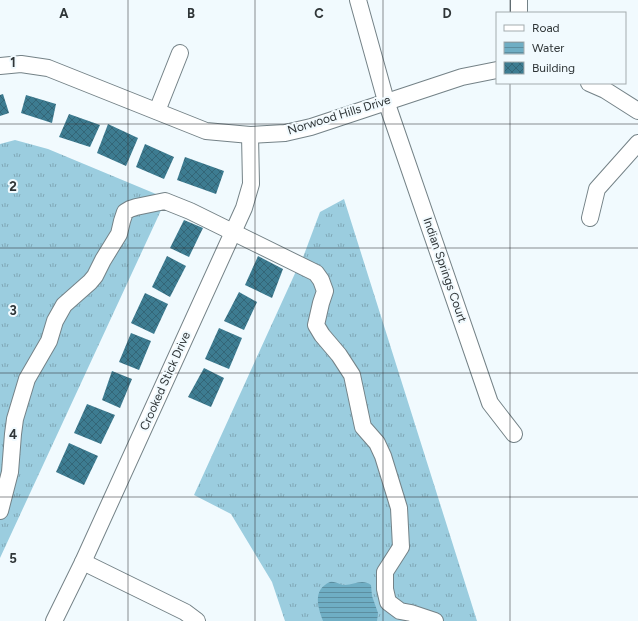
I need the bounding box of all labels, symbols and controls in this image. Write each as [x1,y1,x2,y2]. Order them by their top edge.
text: A [59,6,69,21]
text: B [187,6,195,21]
text: C [314,6,324,21]
text: D [442,6,452,21]
legend [496,12,626,84]
text: Road [532,21,560,35]
text: Water [532,41,564,55]
text: 1 [10,55,16,70]
text: Building [532,61,575,75]
street label: Norwood Hills Drive [286,93,393,137]
text: 2 [9,179,17,194]
street label: Indian Springs Court [420,216,470,325]
text: 3 [9,303,17,318]
street label: Crooked Stick Drive [137,329,193,433]
text: 4 [9,427,17,442]
text: 5 [9,551,17,566]

